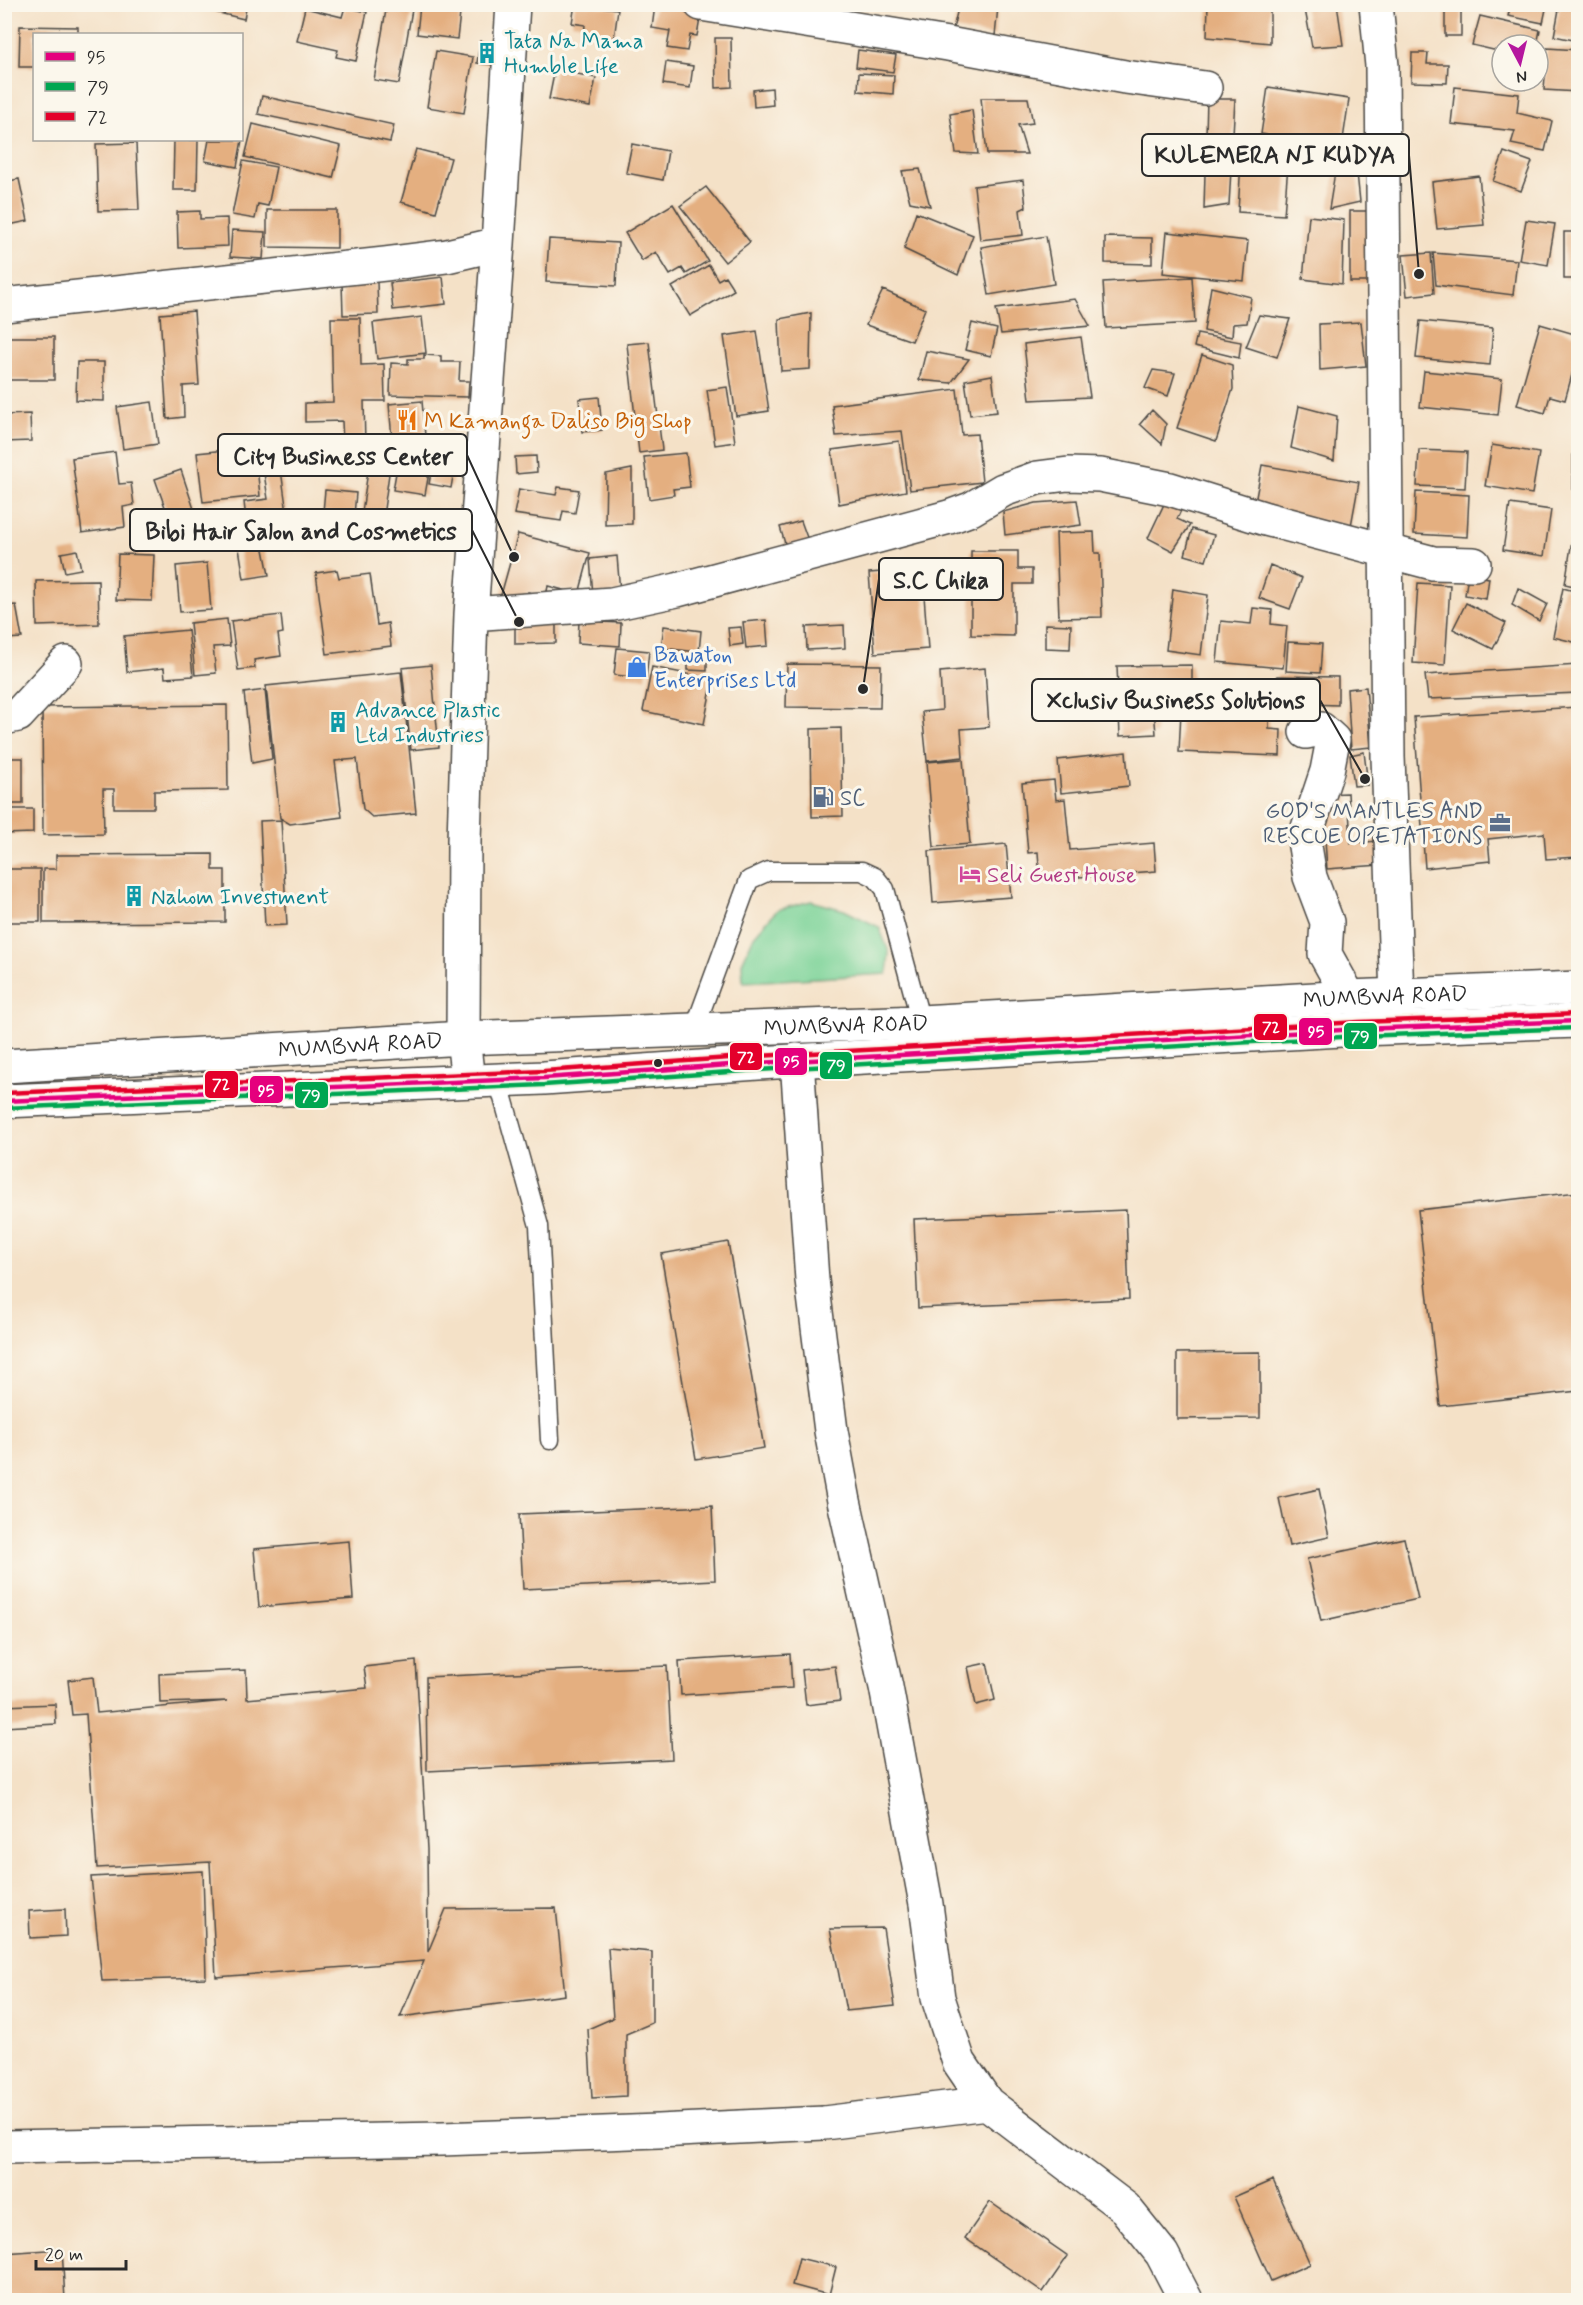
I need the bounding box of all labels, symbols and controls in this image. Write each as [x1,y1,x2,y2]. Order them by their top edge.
place label: Tata Na Mama Humble Life [504,28,644,81]
legend [33,33,243,141]
north arrow [1490,33,1550,93]
building icon: Tata Na Mama Humble Life [475,41,499,65]
text: 95 [87,46,105,70]
text: N [1515,65,1528,87]
text: 79 [87,76,109,100]
text: 72 [87,106,107,130]
callout: KULEMERA NI KUDYA [1142,134,1409,176]
text: KULEMERA NI KUDYA [1154,141,1396,172]
restaurant icon: M Kamanga Daliso Big Shop [395,408,419,432]
place label: M Kamanga Daliso Big Shop [424,408,692,439]
callout: City Business Center [218,434,467,476]
text: City Business Center [233,442,454,473]
callout: Bibi Hair Salon and Cosmetics [130,509,472,551]
text: Bibi Hair Salon and Cosmetics [145,517,457,548]
callout: S.C Chika [879,558,1003,600]
text: S.C Chika [893,566,989,597]
place label: Bawaton Enterprises Ltd [654,642,796,695]
shop icon: Bawaton Enterprises Ltd [625,655,649,679]
callout: Xclusiv Business Solutions [1032,679,1320,721]
text: Xclusiv Business Solutions [1047,686,1305,717]
place label: Advance Plastic Ltd Industries [355,697,500,750]
building icon: Advance Plastic Ltd Industries [326,710,350,734]
fuel station icon: SC [811,785,835,809]
place label: SC [840,785,865,813]
place label: GOD'S MANTLES AND RESCUE OPETATIONS [1263,798,1483,851]
office icon: GOD'S MANTLES AND RESCUE OPETATIONS [1488,811,1512,835]
hotel icon: Seli Guest House [958,862,982,886]
place label: Seli Guest House [987,862,1136,890]
building icon: Nahom Investment [122,884,146,908]
place label: Nahom Investment [151,884,329,912]
street label: MUMBWA ROAD [1302,980,1468,1016]
street label: MUMBWA ROAD [763,1010,929,1043]
line badge: 72 [1253,1013,1288,1041]
line badge: 95 [1298,1017,1333,1046]
text: 72 [1262,1018,1280,1039]
text: 95 [1308,1022,1325,1043]
line badge: 79 [1343,1022,1378,1050]
street label: MUMBWA ROAD [277,1027,444,1065]
text: 79 [1350,1027,1370,1048]
line badge: 72 [729,1042,763,1071]
line badge: 95 [774,1047,808,1076]
text: 72 [737,1048,755,1069]
line badge: 79 [819,1051,853,1080]
text: 95 [783,1052,800,1073]
text: 79 [826,1056,846,1077]
unlabelled marker [652,1057,664,1069]
line badge: 72 [204,1070,239,1099]
text: 72 [212,1075,230,1096]
line badge: 95 [249,1075,284,1104]
text: 95 [258,1081,275,1102]
line badge: 79 [294,1081,329,1109]
text: 79 [301,1086,321,1107]
scale bar [36,2233,126,2271]
text: 20 m [45,2243,83,2267]

